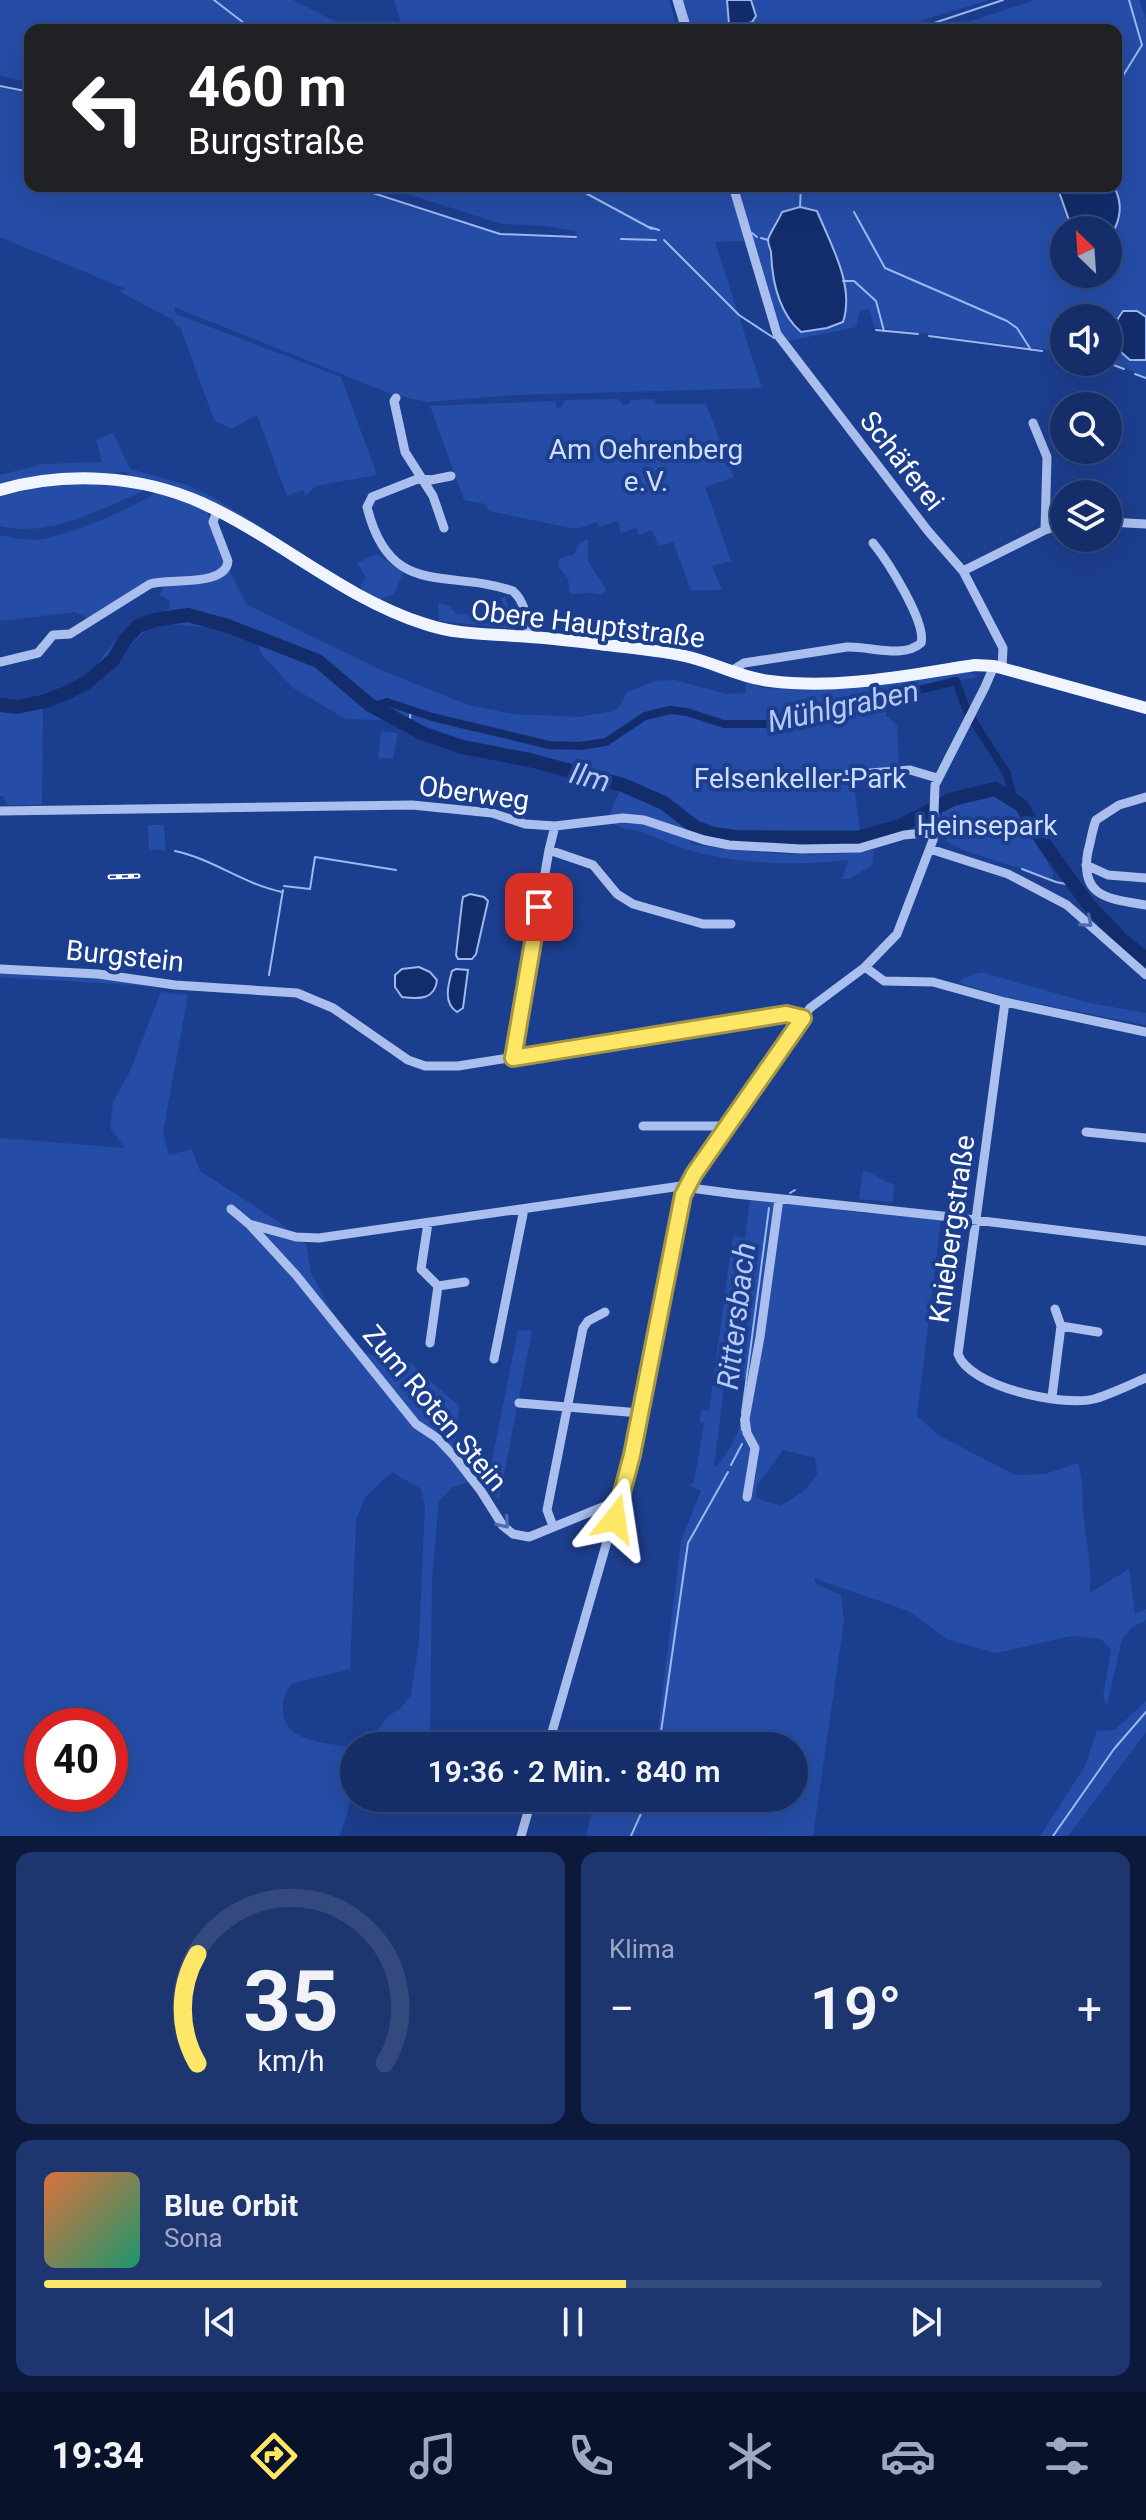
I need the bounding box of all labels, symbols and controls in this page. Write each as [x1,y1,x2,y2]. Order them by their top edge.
text: 460 m [188,54,347,120]
icon: left [56,56,160,160]
text: Burgstraße [188,121,364,163]
north arrow [1050,216,1122,288]
map controls [1050,216,1122,552]
button: sound [1050,304,1122,376]
button: search [1050,392,1122,464]
street label: Schäferei [853,405,951,517]
park label: Am Oehrenberg e.V. [549,433,743,498]
button: layers [1050,480,1122,552]
street label: Obere Hauptstraße [469,593,707,655]
water label: Mühlgraben [764,673,922,739]
water label: Ilm [566,755,614,799]
park label: Felsenkeller-Park [694,762,907,795]
street label: Oberweg [417,769,531,817]
park label: Heinsepark [916,809,1058,842]
pin [505,873,573,941]
icon: arrive [517,885,561,929]
one-way arrow [1077,912,1092,927]
street label: Burgstein [64,933,186,979]
street label: Kniebergstraße [922,1133,982,1325]
water label: Rittersbach [710,1241,762,1391]
street label: Zum Roten Stein [356,1318,514,1498]
position arrow [573,1477,657,1561]
one-way arrow [494,1514,509,1529]
speed limit sign: 40 [24,1708,128,1812]
text: 19:36 · 2 Min. · 840 m [428,1754,720,1789]
text: Klima [609,1934,675,1964]
text: 35 [243,1953,338,2050]
text: 19° [810,1973,901,2044]
text: − [609,1983,634,2035]
text: + [1077,1983,1102,2035]
text: km/h [257,2044,324,2078]
text: Blue Orbit [164,2188,298,2223]
text: Sona [164,2223,223,2253]
icon: previous [198,2300,242,2344]
icon: pause [551,2300,595,2344]
icon: next [904,2300,948,2344]
icon: directions [246,2428,302,2484]
icon: music [405,2428,461,2484]
icon: phone [563,2428,619,2484]
icon: climate [722,2428,778,2484]
icon: car [880,2428,936,2484]
icon: filters [1039,2428,1095,2484]
text: 19:34 [51,2435,144,2477]

